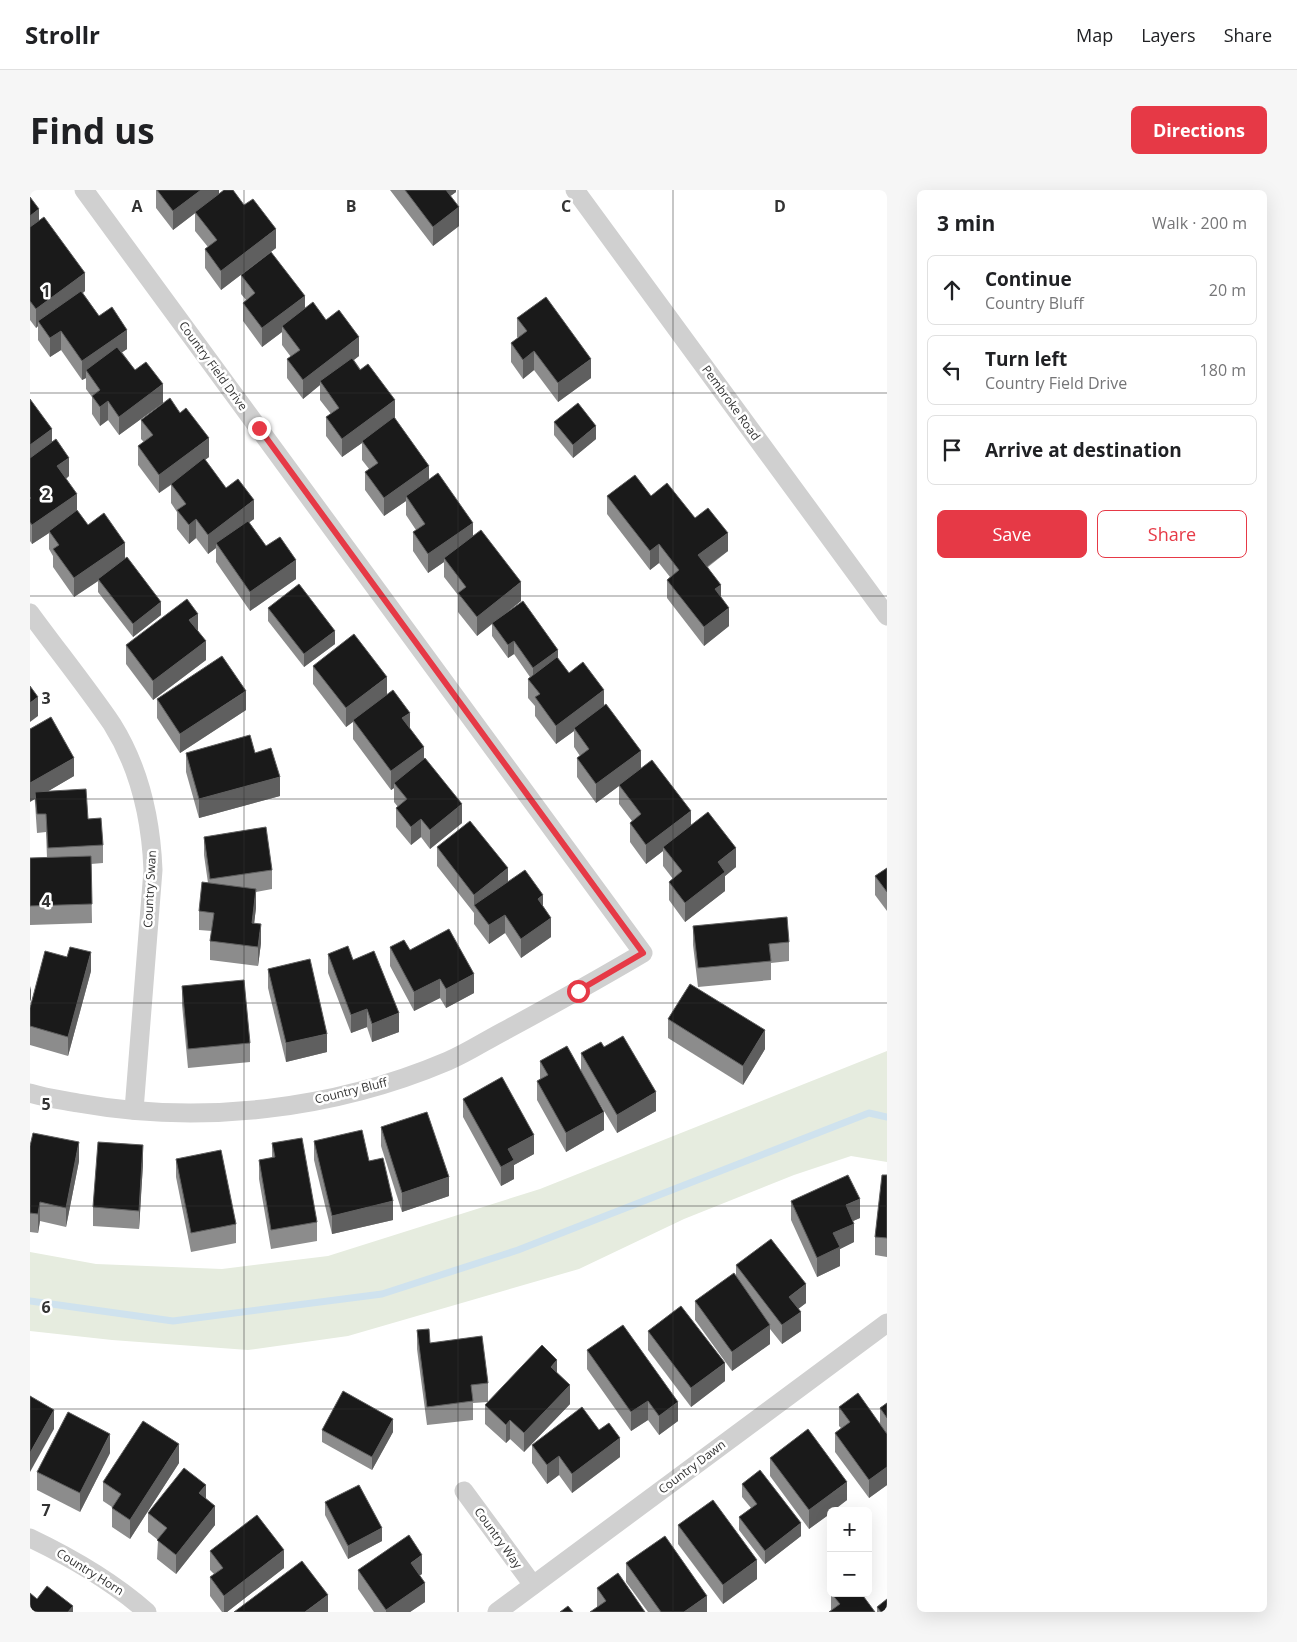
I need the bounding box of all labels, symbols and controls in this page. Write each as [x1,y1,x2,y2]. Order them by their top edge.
text: Strollr [25,18,100,51]
text: Map [1076,23,1113,47]
text: Layers [1141,23,1196,47]
text: Share [1224,23,1272,47]
button: Directions [1131,106,1267,154]
text: Find us [30,107,155,154]
text: A [131,195,143,217]
text: B [346,195,356,217]
text: C [561,195,571,217]
text: D [774,195,786,217]
text: 3 min [937,209,995,237]
text: Walk · 200 m [1152,212,1247,234]
text: Continue [985,266,1072,292]
icon: ahead [938,276,966,304]
text: 20 m [1209,279,1246,301]
text: 1 [41,280,51,302]
text: Country Bluff [985,292,1084,314]
street label: Country Field Drive [175,318,252,414]
text: Turn left [985,346,1067,372]
icon: left [938,356,966,384]
text: 180 m [1200,359,1246,381]
street label: Pembroke Road [698,362,765,444]
text: Country Field Drive [985,372,1127,394]
route end [248,417,271,440]
icon: arrive [938,436,966,464]
text: Arrive at destination [985,437,1182,463]
text: 2 [41,483,51,505]
button: Save [937,510,1087,558]
button: Share [1097,510,1247,558]
text: 3 [41,687,51,709]
street label: Country Swan [139,850,160,928]
text: 4 [41,890,51,912]
route start [567,980,590,1003]
street label: Country Bluff [313,1073,390,1108]
text: 5 [41,1093,51,1115]
text: 6 [41,1296,51,1318]
street label: Country Dawn [655,1436,729,1497]
text: 7 [41,1499,51,1521]
street label: Country Way [470,1504,527,1572]
map controls [827,1507,872,1597]
button: + [827,1507,872,1552]
street label: Country Horn [53,1544,127,1599]
button: − [827,1552,872,1597]

